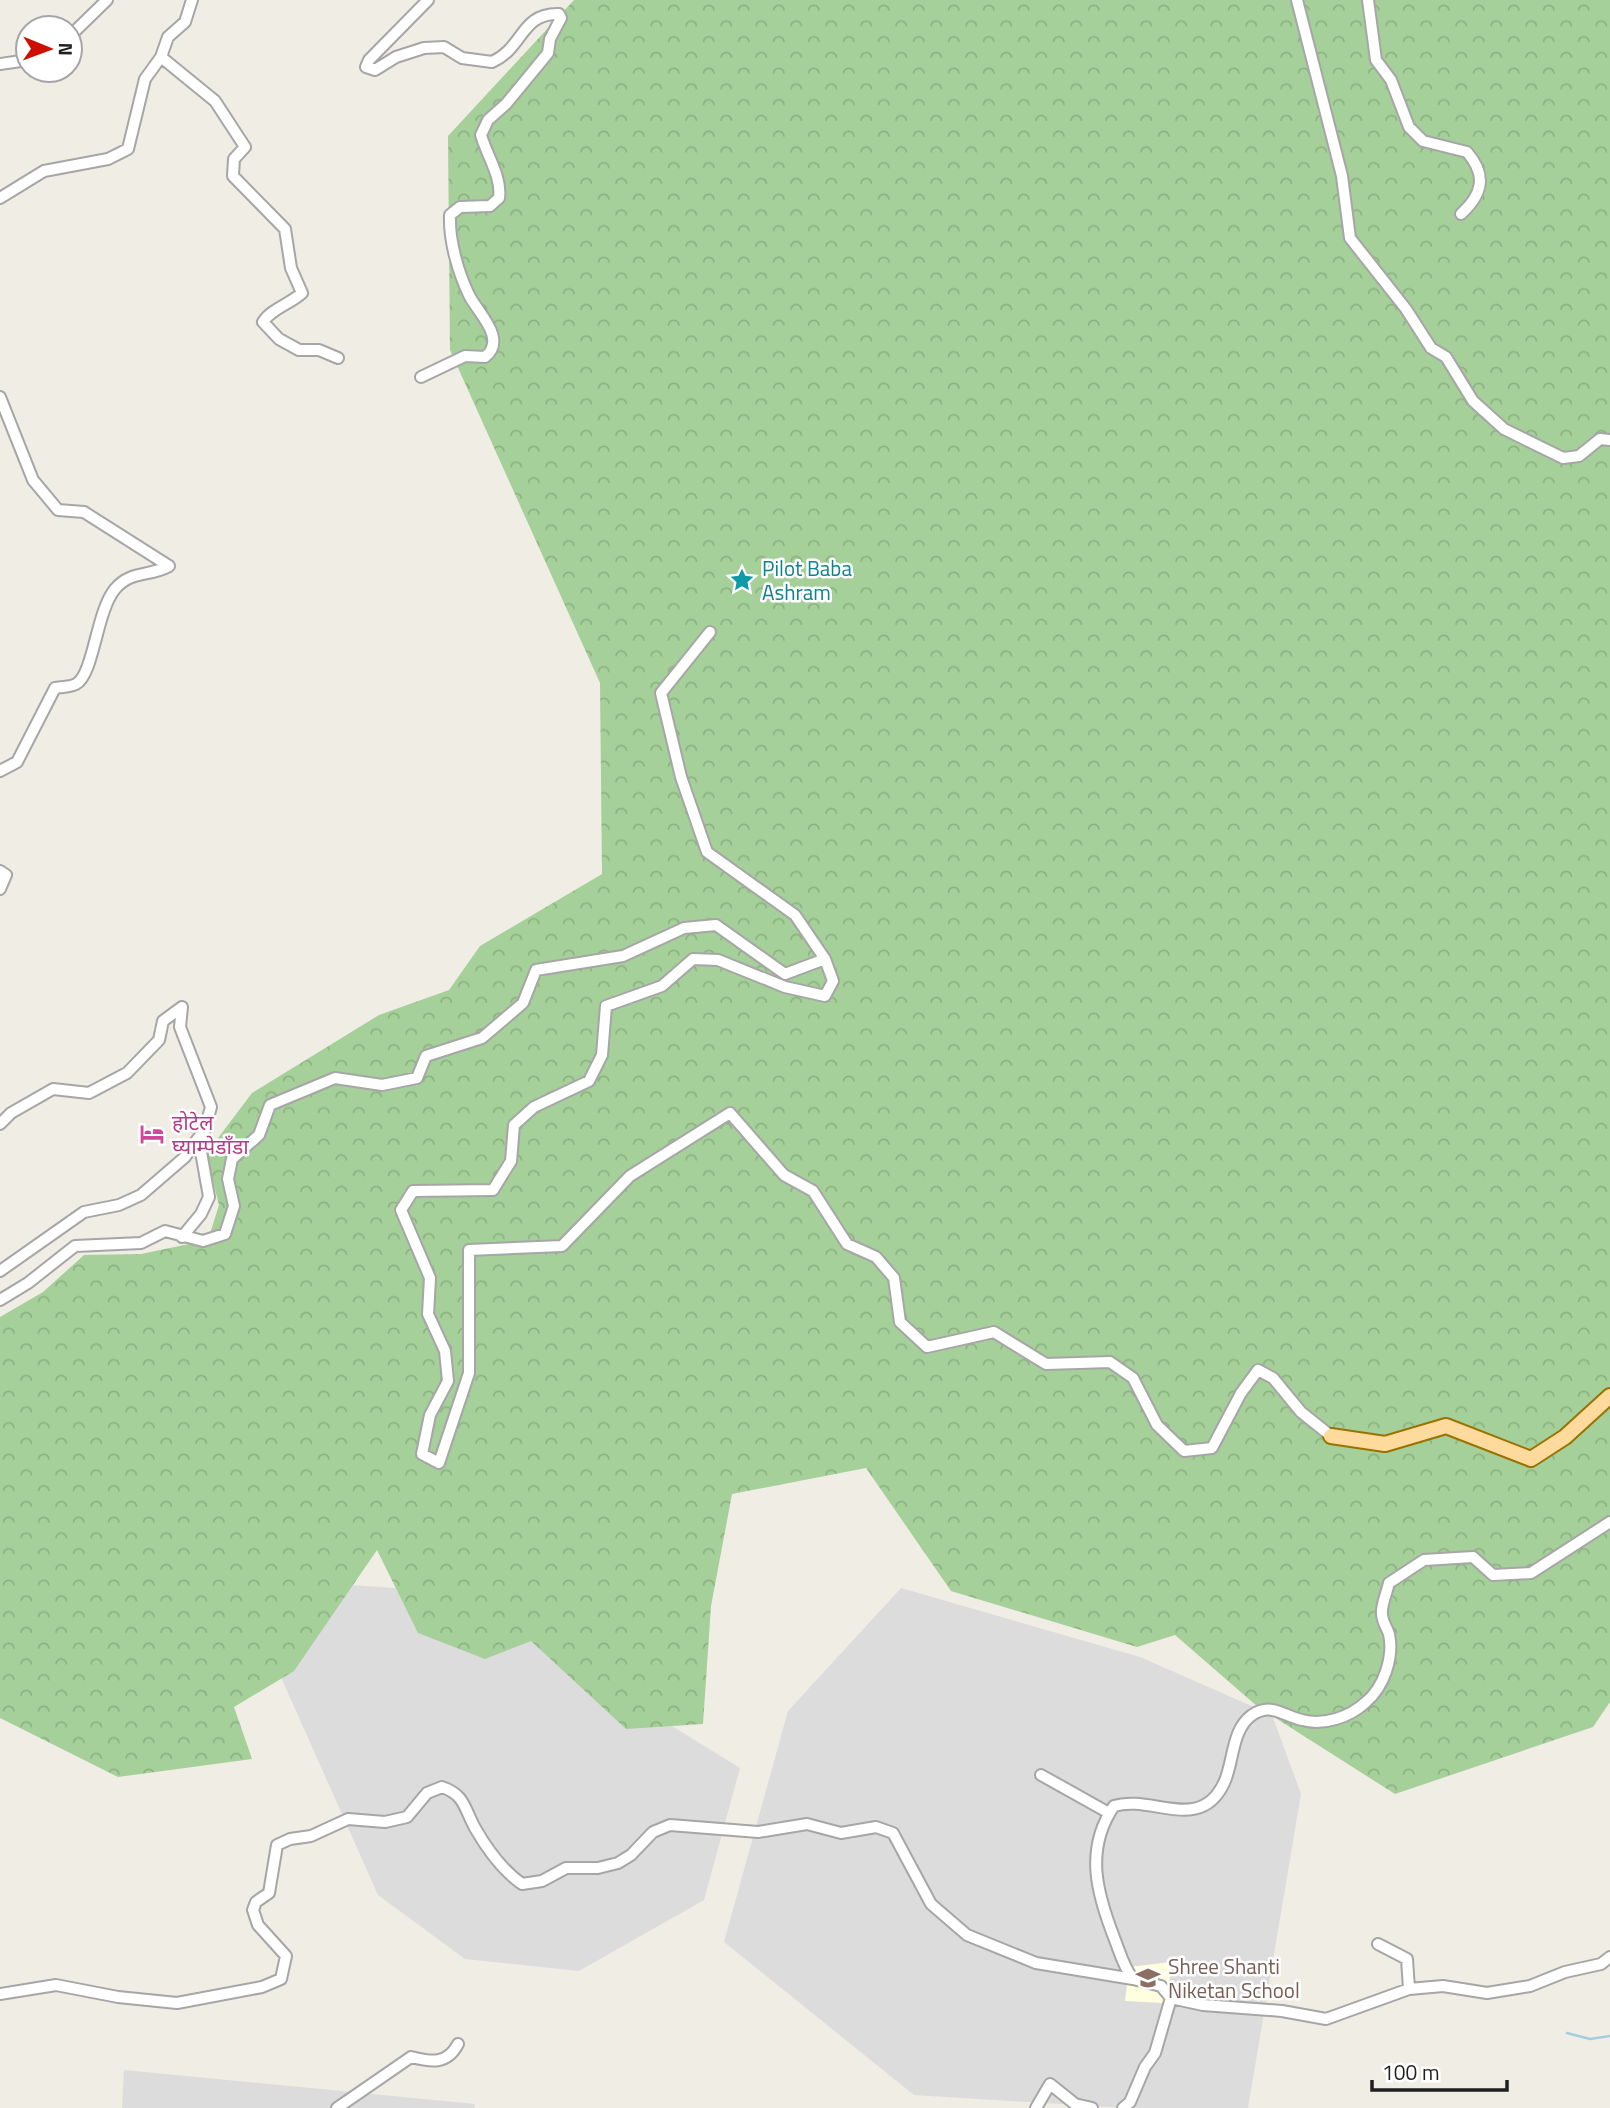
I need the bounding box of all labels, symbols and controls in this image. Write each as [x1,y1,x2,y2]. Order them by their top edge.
north arrow [14,14,84,84]
text: N [52,42,81,56]
place label: Pilot Baba Ashram [762,552,852,608]
place icon: Pilot Baba Ashram [728,566,756,594]
place label: होटेल घ्याम्पेडाँडा [172,1106,249,1162]
hotel icon: होटेल घ्याम्पेडाँडा [138,1120,166,1148]
place label: Shree Shanti Niketan School [1168,1950,1300,2006]
school or university icon: Shree Shanti Niketan School [1134,1964,1162,1992]
scale bar [1372,2048,1507,2092]
text: 100 m [1382,2056,1439,2088]

